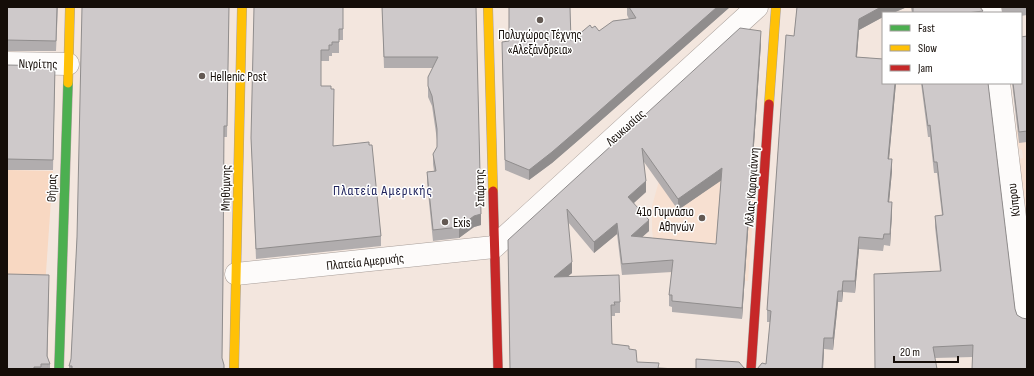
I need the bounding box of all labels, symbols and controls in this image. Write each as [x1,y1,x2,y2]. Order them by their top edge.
legend [882,12,1022,84]
marker: Πολυχώρος Τέχνης «Αλεξάνδρεια» [535,15,545,25]
text: Fast [918,21,935,36]
place label: Πολυχώρος Τέχνης «Αλεξάνδρεια» [498,27,582,58]
text: Slow [918,41,937,56]
street label: Νιγρίτης [18,56,58,72]
text: Jam [917,61,933,76]
place label: Hellenic Post [210,69,267,85]
marker: Hellenic Post [197,71,207,81]
street label: Λευκωσίας [602,106,649,150]
street label: Λέλας Καραγιάννη [741,147,763,228]
street label: Μηθύμνης [218,165,234,211]
street label: Σπάρτης [472,169,488,207]
street label: Θήρας [44,174,60,202]
district label: Πλατεία Αμερικής [333,182,433,199]
street label: Κύπρου [1004,182,1024,217]
place label: 41ο Γυμνάσιο Αθηνών [636,204,694,235]
marker: 41ο Γυμνάσιο Αθηνών [697,213,707,223]
place label: Exis [453,215,471,231]
marker: Exis [440,217,450,227]
street label: Πλατεία Αμερικής [326,250,405,274]
scale bar [894,338,958,364]
text: 20 m [900,345,920,360]

